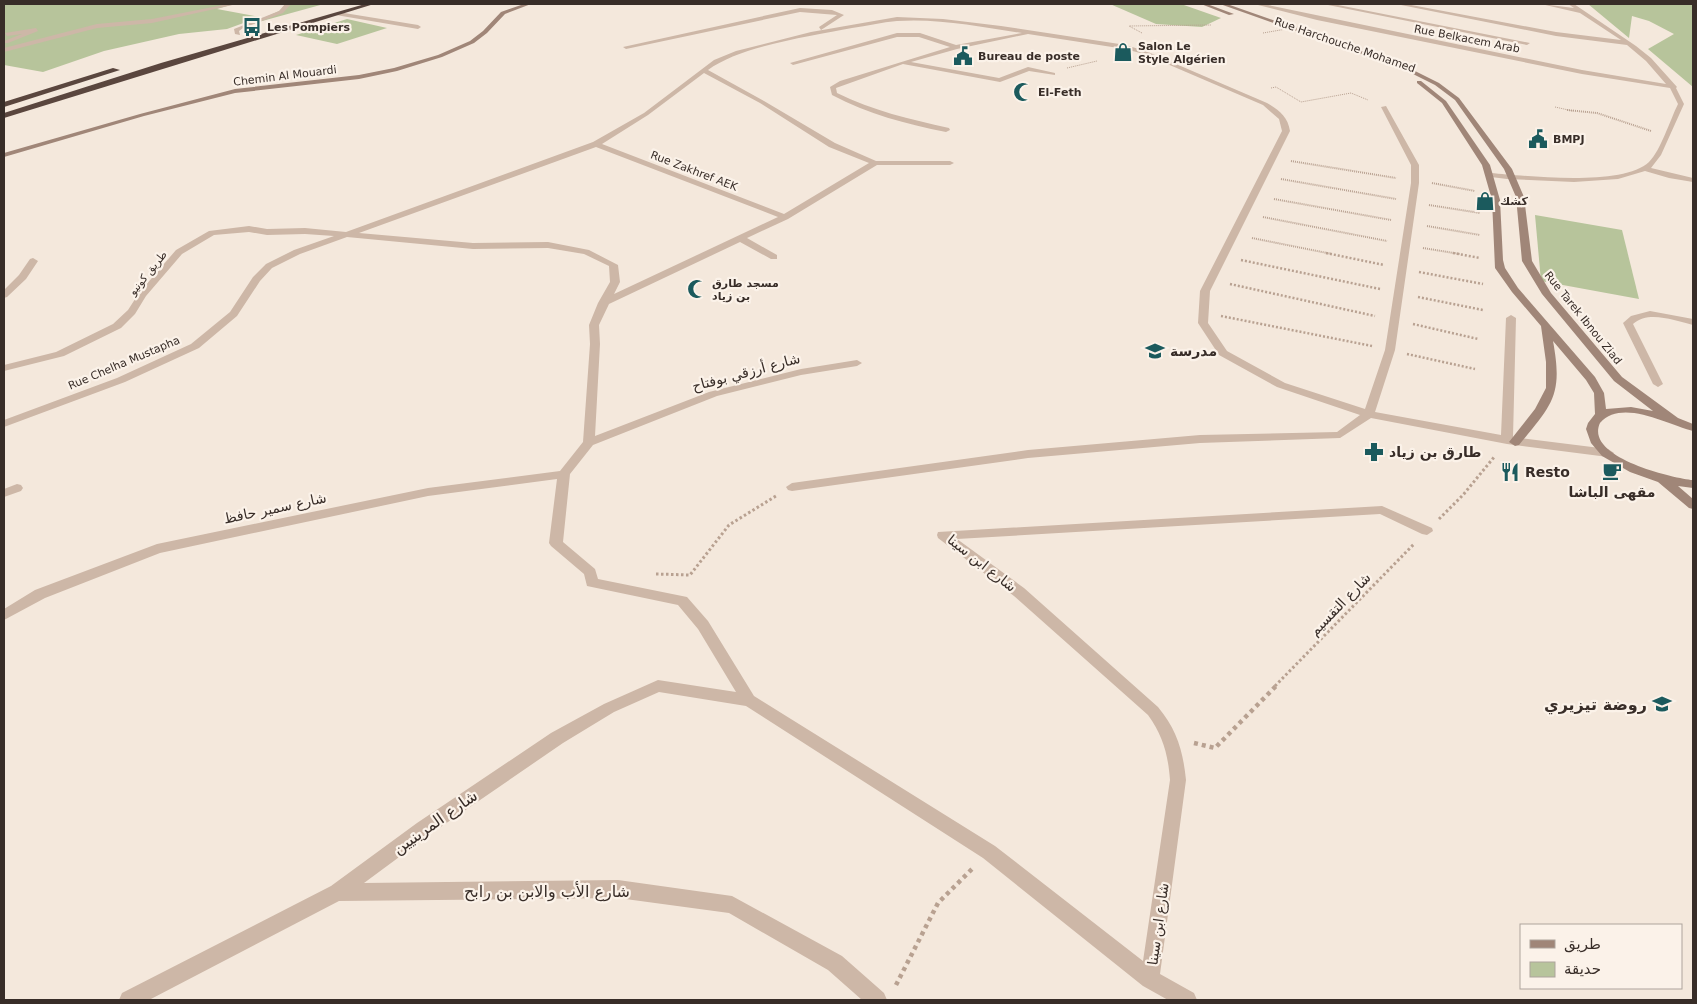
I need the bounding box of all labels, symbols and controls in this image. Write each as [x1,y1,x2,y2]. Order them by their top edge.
street label: Rue Harchouche Mohamed [1273,15,1417,75]
bus stop icon: Les Pompiers [241,16,263,38]
place label: Les Pompiers [267,21,350,34]
street label: Rue Belkacem Arab [1413,22,1521,56]
place label: Salon Le Style Algérien [1138,40,1226,66]
shop icon: Salon Le Style Algérien [1112,41,1134,63]
public building icon: Bureau de poste [952,45,974,67]
place label: Bureau de poste [978,50,1080,63]
street label: Chemin Al Mouardi [233,63,337,89]
mosque icon: El-Feth [1012,81,1034,103]
place label: El-Feth [1038,86,1081,99]
public building icon: BMPJ [1527,128,1549,150]
place label: BMPJ [1553,133,1585,146]
street label: Rue Zakhref AEK [649,148,740,194]
shop icon: كشك [1474,190,1496,212]
place label: كشك [1500,195,1528,208]
street label: طريق كونيو [125,248,171,299]
street label: Rue Tarek Ibnou Ziad [1542,269,1624,367]
place label: مسجد طارق بن زياد [712,277,779,303]
mosque icon: مسجد طارق بن زياد [686,278,708,300]
street label: Rue Chelha Mustapha [66,334,182,392]
school or university icon: مدرسة [1144,340,1166,362]
place label: مدرسة [1170,343,1217,359]
street label: شارع أرزقي بوفتاح [690,349,802,395]
pharmacy icon: طارق بن زياد [1363,441,1385,463]
place label: طارق بن زياد [1389,444,1481,461]
cafe icon: مقهى الباشا [1601,460,1623,482]
restaurant icon: Resto [1499,461,1521,483]
place label: Resto [1525,464,1570,480]
place label: مقهى الباشا [1568,484,1656,501]
street label: شارع سمير حافظ [222,489,328,528]
street label: شارع ابن سينا [944,531,1020,596]
street label: شارع التقسيم [1306,569,1375,639]
school or university icon: روضة تيزيري [1651,693,1673,715]
place label: روضة تيزيري [1544,695,1647,715]
street label: شارع المرينيين [389,786,482,859]
street label: شارع الأب والابن بن رابح [464,881,630,902]
street label: شارع ابن سينا [1144,882,1173,966]
legend [1520,924,1682,989]
text: طريق [1564,935,1601,953]
text: حديقة [1564,960,1601,978]

